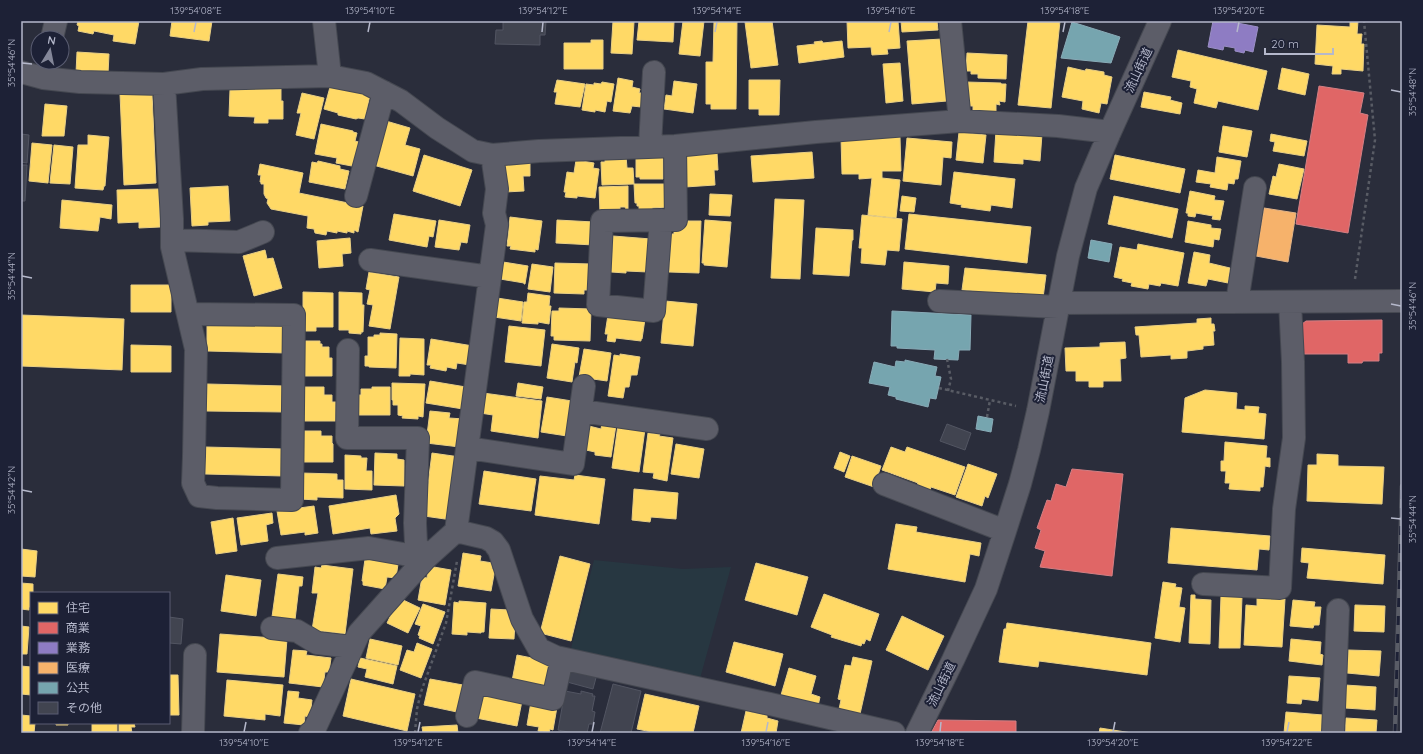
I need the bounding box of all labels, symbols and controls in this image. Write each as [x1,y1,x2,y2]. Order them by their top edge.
text: 139°54'08"E [170,4,222,17]
text: 139°54'10"E [345,4,395,17]
text: 139°54'12"E [518,4,568,17]
text: 139°54'14"E [693,4,742,17]
text: 139°54'16"E [866,4,916,17]
text: 139°54'18"E [1040,4,1090,17]
text: 139°54'20"E [1213,4,1265,17]
north arrow [30,30,70,70]
scale bar [1265,30,1333,56]
text: N [47,33,57,48]
text: 20 m [1271,36,1299,51]
text: 35°54'46"N [5,39,18,87]
street label: 流山街道 [1121,45,1155,95]
text: 35°54'48"N [1406,68,1419,116]
text: 35°54'44"N [5,252,18,300]
text: 35°54'46"N [1406,282,1419,330]
street label: 流山街道 [1032,354,1056,404]
text: 35°54'42"N [5,466,18,514]
text: 35°54'44"N [1406,495,1419,543]
legend [30,592,170,724]
text: 住宅 [66,600,90,615]
text: 商業 [66,620,90,635]
text: 業務 [66,640,90,655]
street label: 流山街道 [924,659,958,709]
text: 医療 [66,660,90,675]
text: 公共 [66,680,90,695]
text: その他 [66,700,102,715]
text: 139°54'10"E [219,736,269,749]
text: 139°54'12"E [393,736,443,749]
text: 139°54'14"E [568,736,617,749]
text: 139°54'16"E [741,736,791,749]
text: 139°54'18"E [915,736,965,749]
text: 139°54'20"E [1087,736,1139,749]
text: 139°54'22"E [1261,736,1313,749]

